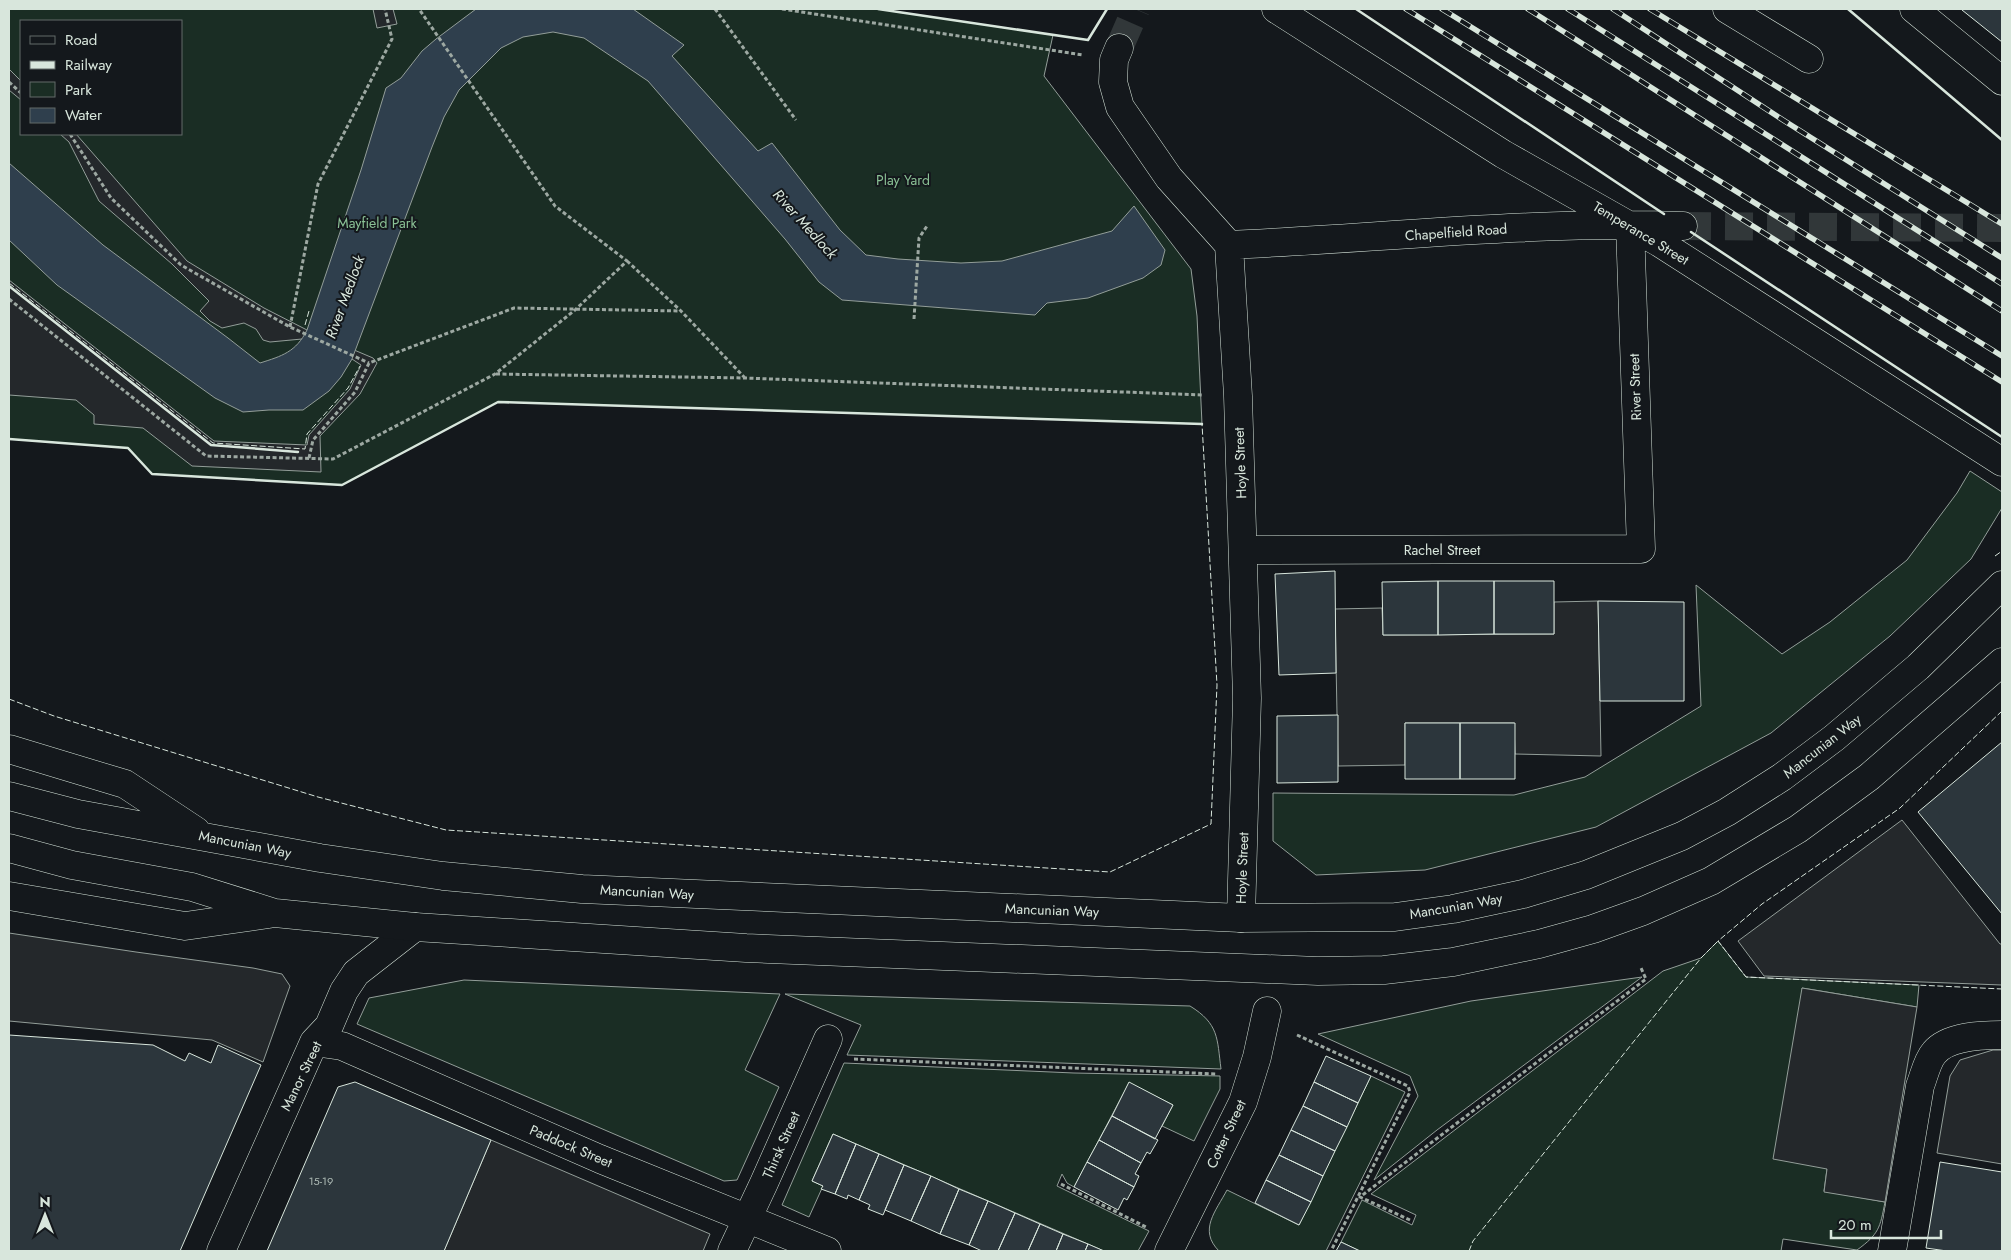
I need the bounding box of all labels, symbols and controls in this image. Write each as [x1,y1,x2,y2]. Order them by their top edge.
legend [20,20,182,135]
text: Road [65,29,97,51]
text: Railway [65,54,112,76]
text: Park [65,79,92,101]
text: Water [65,104,103,126]
park label: Play Yard [876,170,930,190]
water label: River Medlock [768,184,843,264]
street label: Temperance Street [1589,196,1693,270]
park label: Mayfield Park [337,213,418,233]
street label: Chapelfield Road [1404,218,1508,246]
water label: River Medlock [320,252,370,342]
street label: River Street [1624,353,1646,421]
street label: Hoyle Street [1229,426,1251,499]
street label: Rachel Street [1404,540,1481,560]
street label: Mancunian Way [1779,709,1866,783]
street label: Mancunian Way [197,825,294,863]
street label: Hoyle Street [1231,831,1253,904]
street label: Mancunian Way [600,880,695,904]
street label: Mancunian Way [1408,888,1505,924]
street label: Mancunian Way [1005,898,1100,922]
street label: Manor Street [275,1037,327,1114]
street label: Cotter Street [1201,1096,1251,1172]
street label: Thirsk Street [757,1108,805,1182]
street label: Paddock Street [527,1120,616,1173]
house number: 15-19 [309,1173,333,1189]
north arrow [20,1190,70,1240]
text: N [39,1192,51,1212]
scale bar [1831,1208,1941,1240]
text: 20 m [1838,1214,1872,1236]

